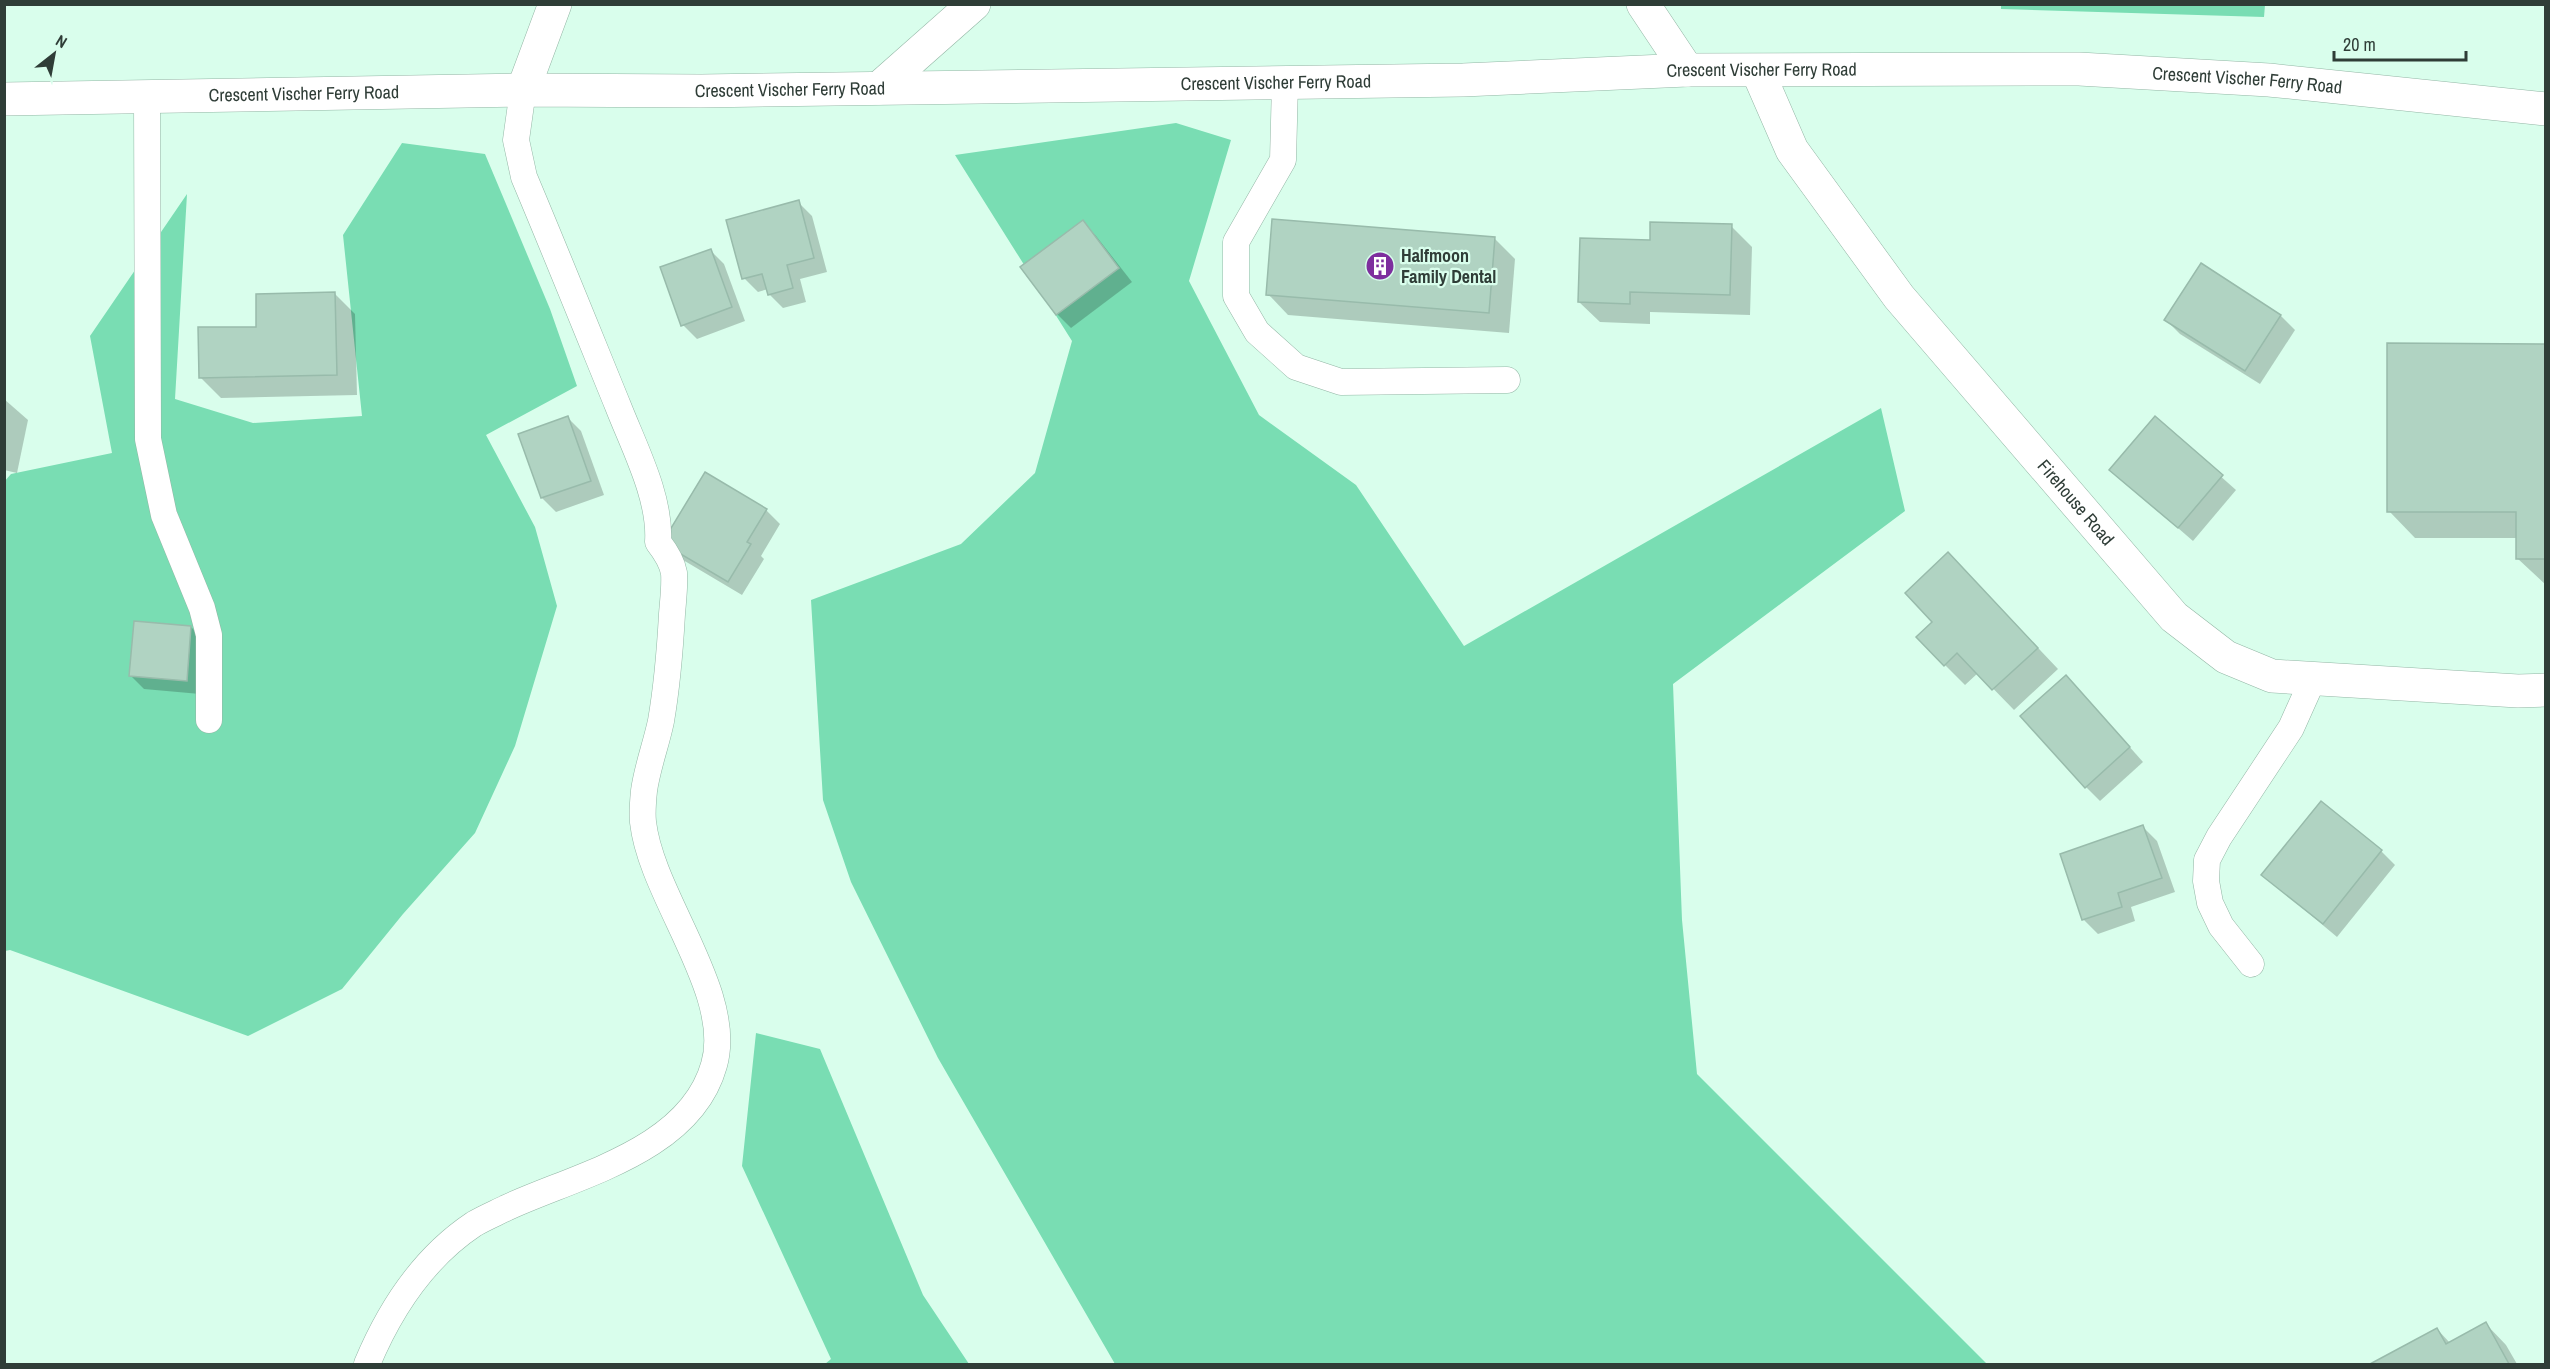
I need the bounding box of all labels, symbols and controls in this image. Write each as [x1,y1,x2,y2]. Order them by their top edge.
north arrow [24,24,84,84]
scale bar [2334,24,2466,62]
text: N [52,29,71,53]
text: 20 m [2343,32,2376,57]
street label: Crescent Vischer Ferry Road [1666,57,1857,83]
street label: Crescent Vischer Ferry Road [2152,60,2343,100]
street label: Crescent Vischer Ferry Road [1180,68,1371,96]
street label: Crescent Vischer Ferry Road [695,75,885,103]
street label: Crescent Vischer Ferry Road [209,79,399,107]
place label: Halfmoon Family Dental [1401,243,1496,289]
building icon: Halfmoon Family Dental [1364,250,1396,282]
street label: Firehouse Road [2032,454,2120,551]

